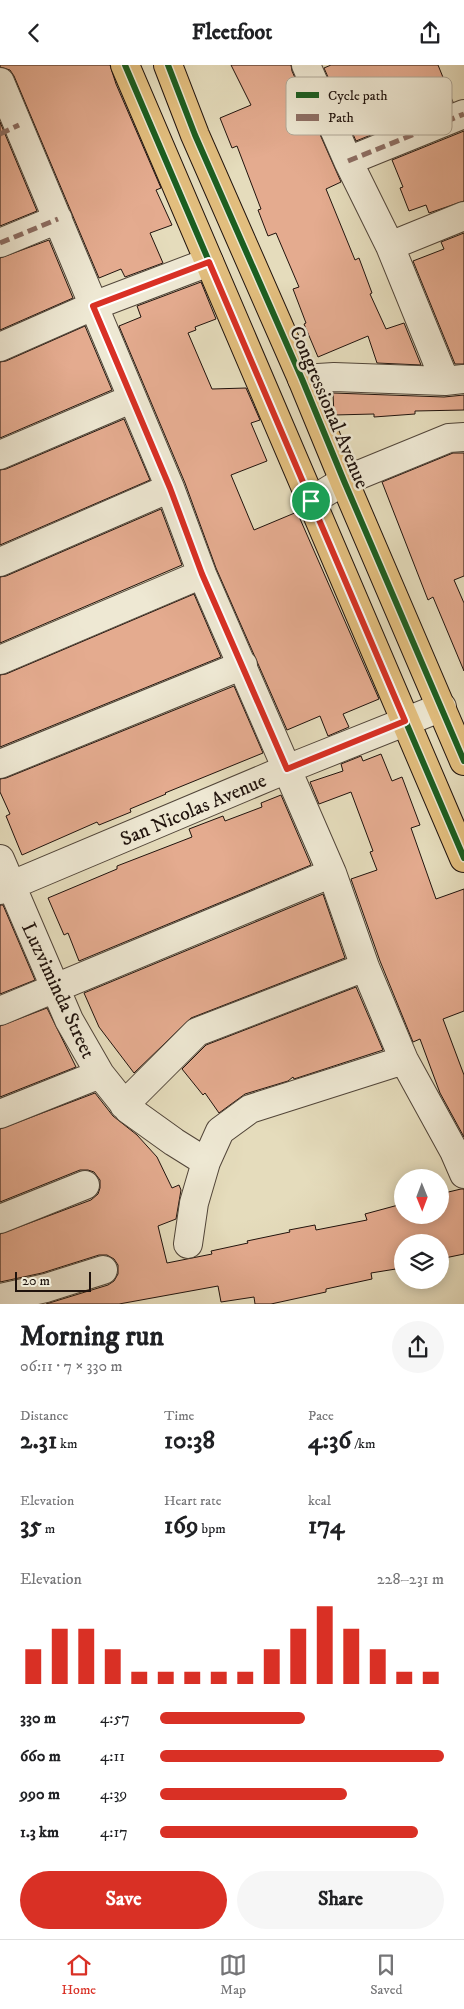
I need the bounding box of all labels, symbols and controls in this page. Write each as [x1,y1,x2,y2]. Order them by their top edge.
icon: back [20,19,48,47]
text: Fleetfoot [192,19,272,46]
icon: share [416,19,444,47]
legend [286,77,452,135]
text: Cycle path [328,87,388,105]
text: Path [328,109,355,127]
street label: Congressional Avenue [283,323,374,493]
pin [290,480,332,522]
icon: arrive [297,487,325,515]
street label: San Nicolas Avenue [117,768,270,852]
street label: Luzviminda Street [15,919,100,1063]
north arrow [394,1169,449,1224]
map controls [394,1169,449,1289]
button: layers [394,1234,449,1289]
scale bar [15,1269,91,1292]
text: 20 m [22,1272,50,1290]
text: Morning run [20,1319,164,1354]
button: share [392,1321,444,1373]
text: 06:11 · 7 × 330 m [20,1356,122,1376]
text: Distance [20,1407,68,1425]
text: Time [164,1407,194,1425]
text: Pace [308,1407,334,1425]
text: 2.31 [20,1425,57,1456]
text: 10:38 [164,1425,215,1456]
text: 4:36 [308,1425,351,1456]
text: km [57,1435,78,1453]
text: /km [351,1435,376,1453]
text: Elevation [20,1492,74,1510]
text: Heart rate [164,1492,221,1510]
text: kcal [308,1492,331,1510]
text: 35 [20,1510,42,1541]
text: 169 [164,1510,199,1541]
text: 174 [308,1510,344,1541]
text: m [42,1520,55,1538]
text: bpm [199,1520,226,1538]
text: Elevation [20,1569,82,1589]
text: 228–231 m [377,1569,444,1589]
text: 330 m [20,1708,56,1728]
text: 4:57 [100,1708,130,1728]
text: 660 m [20,1746,61,1766]
text: 4:11 [100,1746,125,1766]
text: 990 m [20,1784,60,1804]
text: 4:39 [100,1784,127,1804]
text: 1.3 km [20,1822,59,1842]
text: 4:17 [100,1822,128,1842]
button: Save [20,1871,227,1929]
button: Share [237,1871,444,1929]
tab: Home [62,1951,96,1999]
tab: Map [219,1951,247,1999]
tab: Saved [370,1951,402,1999]

